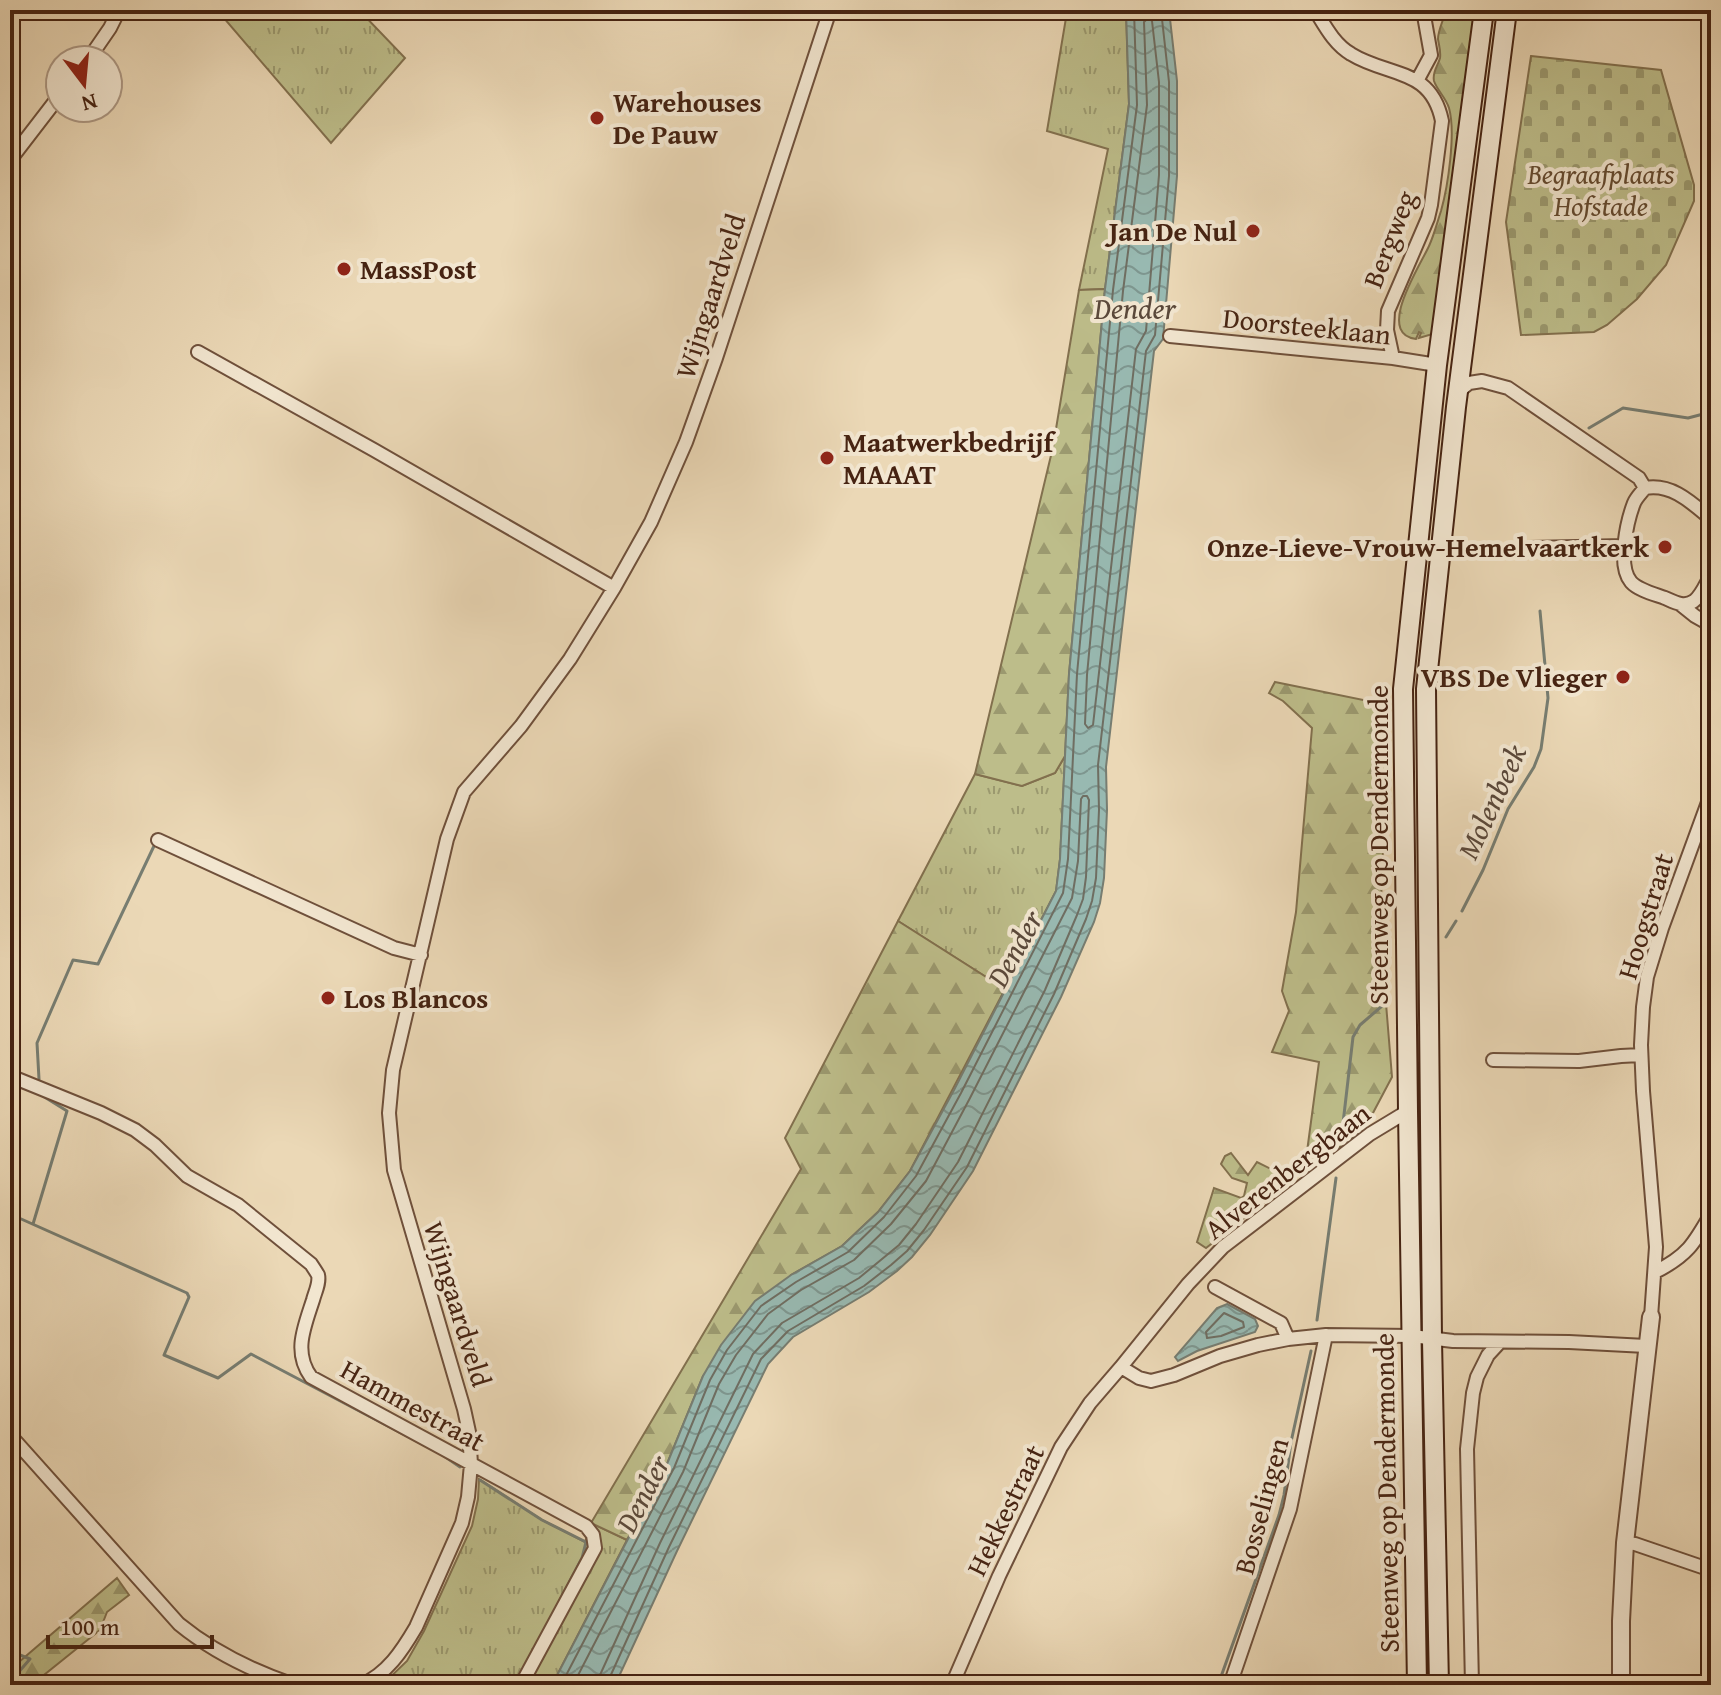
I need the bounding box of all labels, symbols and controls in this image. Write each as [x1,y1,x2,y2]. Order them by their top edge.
north arrow [44,44,124,124]
place label: Warehouses De Pauw [613,81,762,154]
text: N [78,86,101,121]
marker: Warehouses De Pauw [588,109,606,127]
park label: Begraafplaats Hofstade [1527,153,1674,226]
street label: Bergweg [1351,184,1426,293]
street label: Wijngaardveld [664,208,755,383]
place label: Jan De Nul [1105,210,1237,251]
marker: Jan De Nul [1244,222,1262,240]
place label: MassPost [360,248,477,289]
marker: MassPost [335,260,353,278]
water label: Dender [1093,286,1177,330]
street label: Doorsteeklaan [1221,296,1393,355]
place label: Maatwerkbedrijf MAAAT [843,421,1057,494]
marker: Maatwerkbedrijf MAAAT [818,449,836,467]
place label: Onze-Lieve-Vrouw-Hemelvaartkerk [1207,526,1650,567]
marker: Onze-Lieve-Vrouw-Hemelvaartkerk [1656,538,1674,556]
place label: VBS De Vlieger [1421,656,1607,697]
marker: VBS De Vlieger [1614,668,1632,686]
street label: Steenweg op Dendermonde [1357,685,1398,1005]
water label: Molenbeek [1445,737,1537,866]
street label: Hoogstraat [1606,848,1683,984]
water label: Dender [975,901,1054,996]
place label: Los Blancos [344,977,488,1018]
marker: Los Blancos [319,989,337,1007]
street label: Alverenbergbaan [1195,1092,1379,1249]
street label: Wijngaardveld [414,1216,503,1392]
street label: Steenweg op Dendermonde [1362,1333,1409,1653]
street label: Hammestraat [334,1348,493,1461]
street label: Bosselingen [1223,1433,1298,1579]
street label: Hekkestraat [955,1437,1054,1582]
water label: Dender [603,1446,681,1541]
scale bar [48,1599,212,1649]
text: 100 m [60,1609,120,1644]

